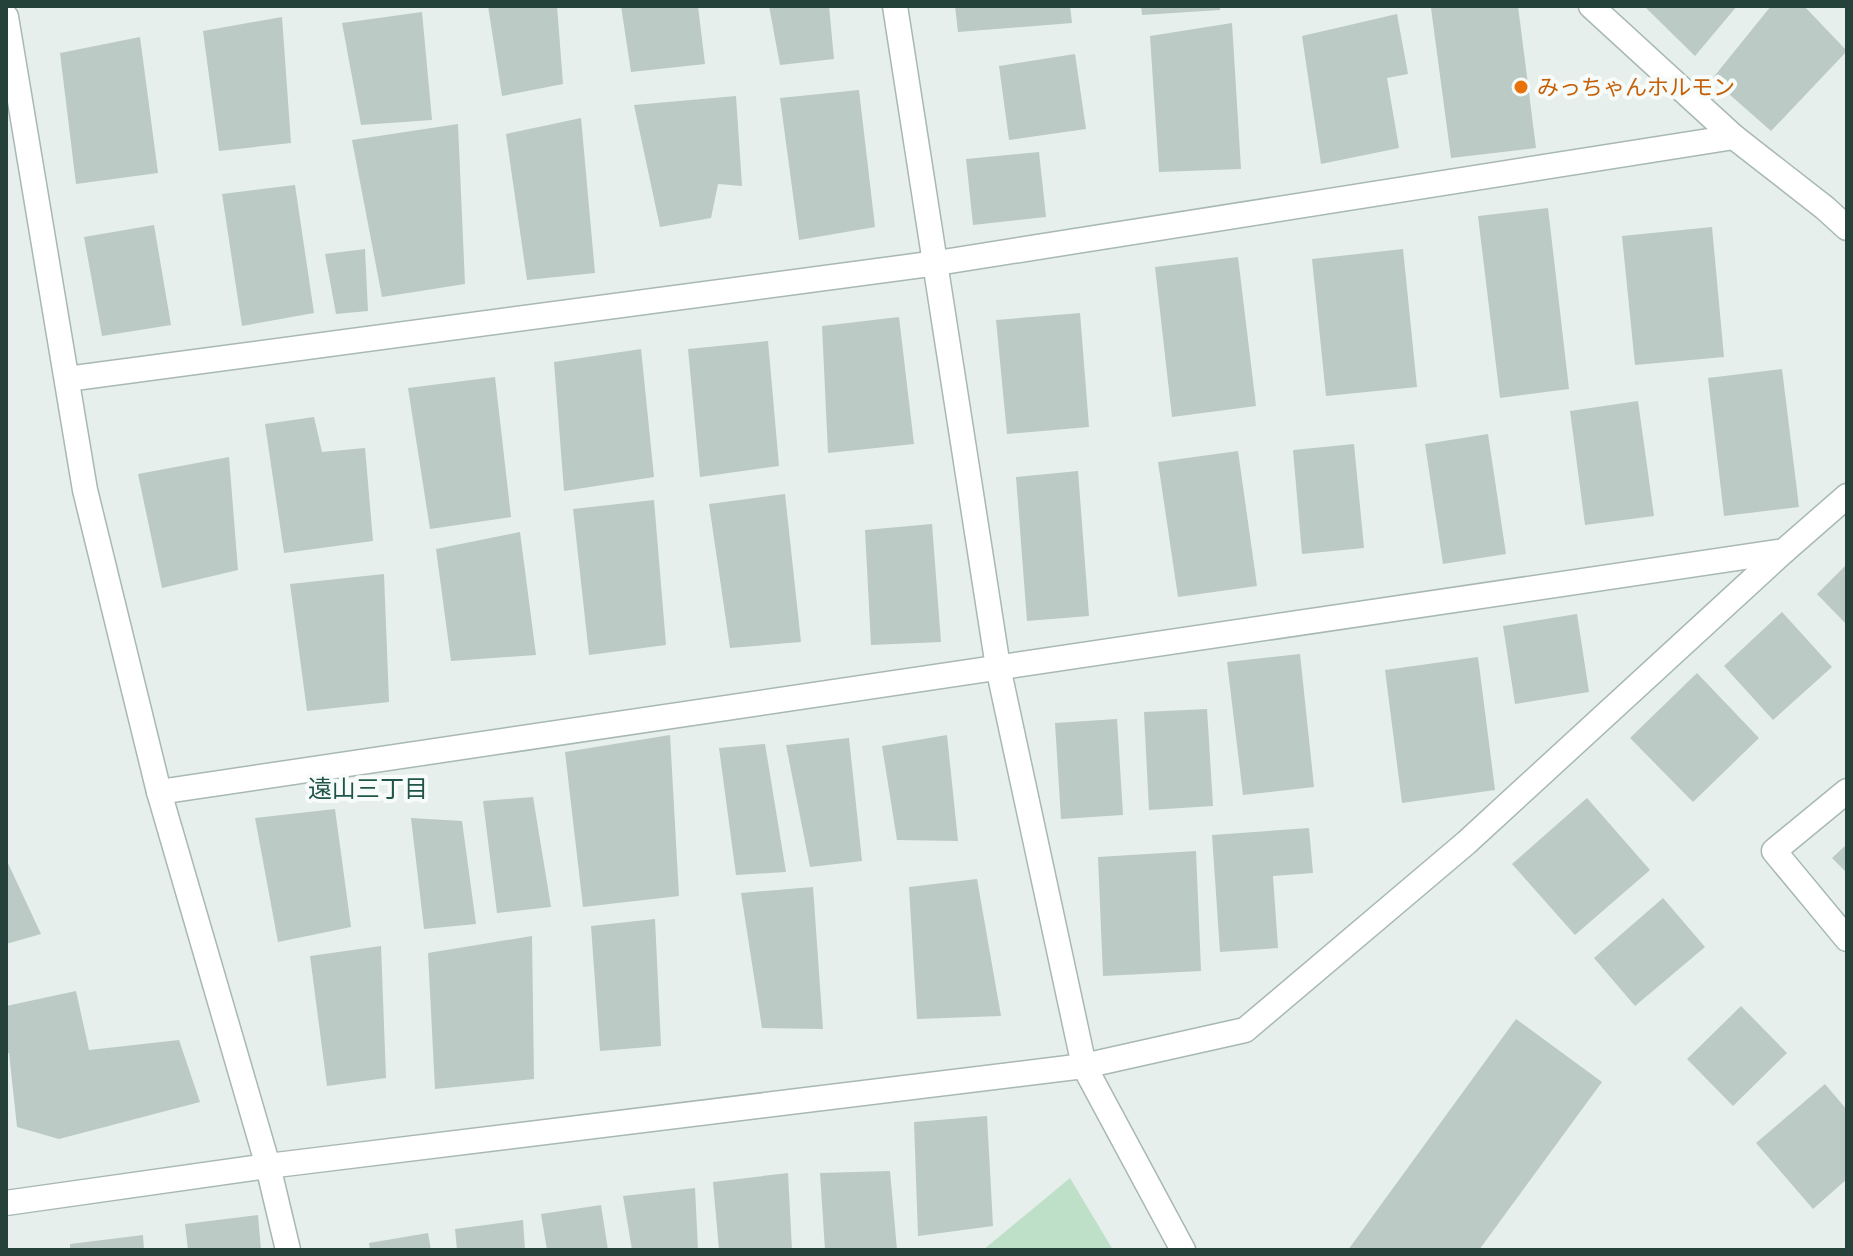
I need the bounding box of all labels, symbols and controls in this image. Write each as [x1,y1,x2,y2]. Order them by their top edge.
place label: みっちゃんホルモン [1537,74,1735,101]
marker: みっちゃんホルモン [1512,78,1530,96]
district label: 遠山三丁目 [308,775,428,803]

